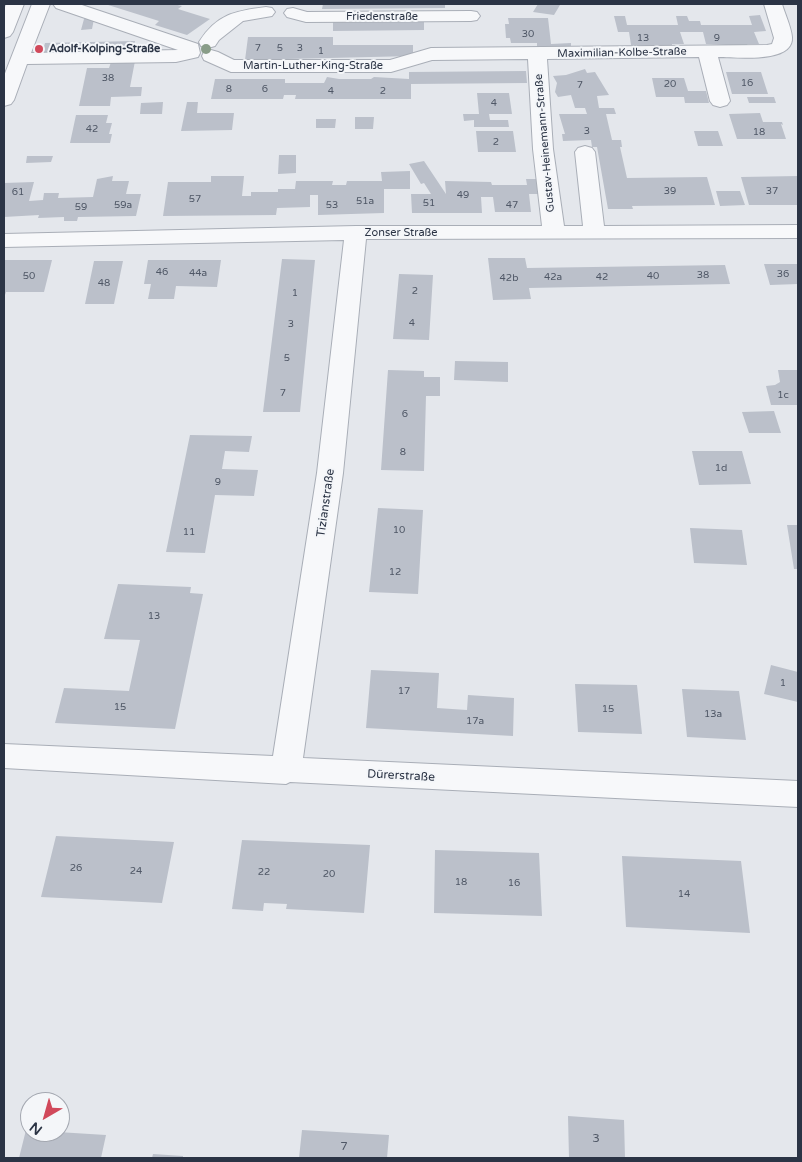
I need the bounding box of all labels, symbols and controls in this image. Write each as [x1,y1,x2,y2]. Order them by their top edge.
street label: Friedenstraße [346,10,418,24]
house number: 30 [522,28,534,40]
house number: 13 [637,32,649,44]
house number: 9 [714,32,720,44]
place label: Adolf-Kolping-Straße [49,42,160,56]
house number: 7 [255,42,261,54]
house number: 5 [277,42,283,54]
house number: 3 [297,42,303,54]
marker: Adolf-Kolping-Straße [33,43,45,55]
house number: 1 [318,45,324,57]
street label: Maximilian-Kolbe-Straße [557,45,687,61]
street label: Martin-Luther-King-Straße [243,59,383,73]
house number: 38 [102,72,114,84]
street label: Gustav-Heinemann-Straße [532,73,558,213]
house number: 16 [741,77,753,89]
house number: 20 [664,78,676,90]
house number: 7 [577,79,583,91]
house number: 8 [226,83,232,95]
house number: 6 [262,83,268,95]
house number: 4 [328,85,334,97]
house number: 2 [380,85,386,97]
house number: 4 [491,97,497,109]
house number: 42 [86,123,98,135]
house number: 3 [584,125,590,137]
house number: 18 [753,126,765,138]
house number: 2 [493,136,499,148]
house number: 39 [664,185,676,197]
house number: 37 [766,185,778,197]
house number: 61 [12,186,24,198]
house number: 49 [457,189,469,201]
house number: 57 [189,193,201,205]
house number: 51a [356,195,374,207]
house number: 51 [423,197,435,209]
house number: 59a [114,199,132,211]
house number: 53 [326,199,338,211]
house number: 47 [506,199,518,211]
house number: 59 [75,201,87,213]
street label: Zonser Straße [364,226,438,240]
house number: 46 [156,266,168,278]
house number: 44a [189,267,207,279]
house number: 36 [777,268,789,280]
house number: 38 [697,269,709,281]
house number: 50 [23,270,35,282]
house number: 40 [647,270,659,282]
house number: 42a [544,271,562,283]
house number: 42 [596,271,608,283]
house number: 42b [500,272,518,284]
house number: 48 [98,277,110,289]
house number: 2 [412,285,418,297]
house number: 1 [292,287,298,299]
house number: 4 [409,317,415,329]
house number: 3 [288,318,294,330]
house number: 5 [284,352,290,364]
house number: 7 [280,387,286,399]
house number: 1c [777,389,789,401]
house number: 6 [402,408,408,420]
house number: 8 [400,446,406,458]
house number: 1d [715,462,727,474]
street label: Tizianstraße [314,468,338,538]
house number: 9 [215,476,221,488]
house number: 10 [393,524,405,536]
house number: 11 [183,526,195,538]
house number: 12 [389,566,401,578]
house number: 13 [148,610,160,622]
house number: 1 [780,677,786,689]
house number: 17 [398,685,410,697]
house number: 15 [114,701,126,713]
house number: 15 [602,703,614,715]
house number: 13a [704,708,722,720]
house number: 17a [466,715,484,727]
street label: Dürerstraße [367,767,435,785]
house number: 26 [70,862,82,874]
house number: 24 [130,865,142,877]
house number: 22 [258,866,270,878]
house number: 20 [323,868,335,880]
house number: 18 [455,876,467,888]
house number: 16 [508,877,520,889]
house number: 14 [678,888,690,900]
north arrow [20,1092,70,1142]
text: N [26,1118,46,1139]
house number: 3 [592,1132,600,1146]
house number: 7 [340,1140,348,1154]

